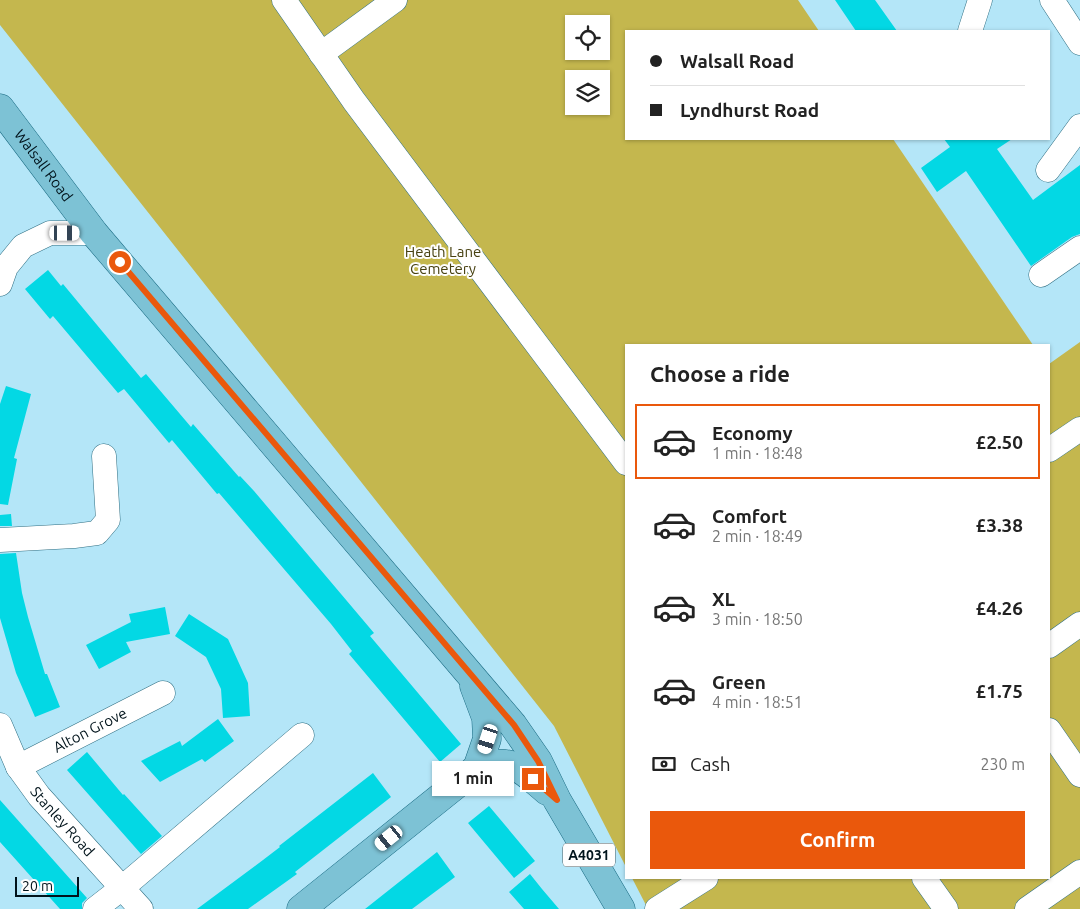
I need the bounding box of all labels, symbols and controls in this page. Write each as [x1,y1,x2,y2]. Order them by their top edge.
map controls [565,15,610,115]
button: locate [565,15,610,60]
text: Walsall Road [680,50,794,72]
button: layers [565,70,610,115]
text: Lyndhurst Road [680,99,819,121]
street label: Walsall Road [11,126,76,204]
car [50,226,80,241]
park label: Heath Lane Cemetery [405,243,481,277]
route start [109,251,131,273]
text: Choose a ride [650,361,790,386]
icon: car [652,419,697,464]
text: Economy [712,422,793,444]
text: £2.50 [975,431,1023,453]
text: 1 min · 18:48 [712,444,803,462]
icon: car [652,502,697,547]
text: Comfort [712,505,787,527]
text: £3.38 [975,514,1023,536]
text: 2 min · 18:49 [712,527,803,545]
icon: car [652,585,697,630]
text: XL [712,588,735,610]
text: £4.26 [975,597,1023,619]
text: 3 min · 18:50 [712,610,803,628]
icon: car [652,668,697,713]
text: Green [712,671,766,693]
text: £1.75 [975,680,1023,702]
text: 4 min · 18:51 [712,693,803,711]
street label: Alton Grove [50,704,130,756]
car [476,722,499,756]
icon: cash [650,750,678,778]
text: Cash [690,753,731,775]
text: 230 m [980,755,1025,773]
callout: 1 min [433,762,516,796]
route end [522,768,544,790]
text: 1 min [453,769,493,787]
street label: Stanley Road [27,783,98,859]
button: Confirm [650,811,1025,869]
car [372,823,405,853]
road number: A4031 [563,844,615,866]
scale bar [15,874,79,897]
text: 20 m [22,878,53,894]

